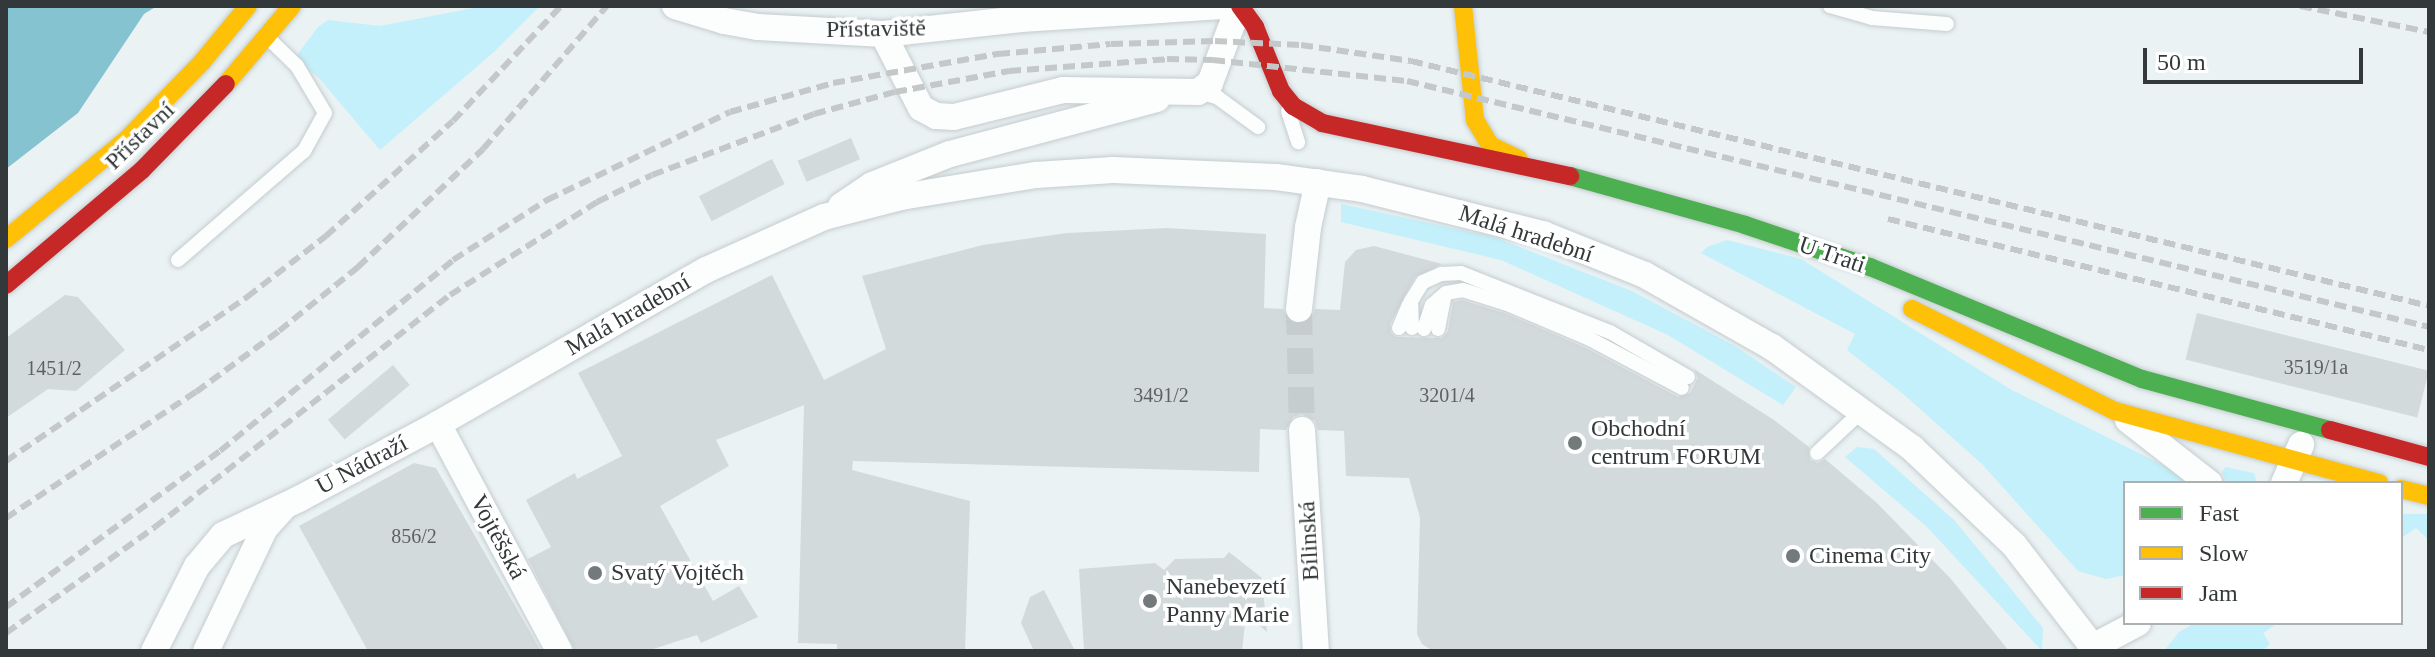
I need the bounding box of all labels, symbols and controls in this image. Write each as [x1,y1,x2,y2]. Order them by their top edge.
street label: Přístaviště [826,14,926,44]
scale bar [2147,32,2367,82]
text: 50 m [2157,49,2206,75]
street label: Přístavní [99,96,181,176]
street label: Malá hradební [1455,199,1597,269]
street label: U Trati [1795,230,1869,280]
street label: Malá hradební [560,268,696,362]
house number: 3519/1a [2284,355,2348,379]
house number: 1451/2 [26,356,82,380]
house number: 3491/2 [1133,383,1189,407]
house number: 3201/4 [1419,383,1475,407]
place label: Obchodní centrum FORUM [1591,415,1761,471]
street label: U Nádraží [311,429,413,501]
marker: Obchodní centrum FORUM [1566,434,1584,452]
legend [2123,481,2403,625]
street label: Vojtěšská [464,490,532,584]
street label: Bílinská [1293,500,1325,582]
text: Fast [2199,500,2239,526]
house number: 856/2 [391,524,437,548]
text: Slow [2199,540,2248,566]
place label: Cinema City [1809,542,1931,570]
marker: Cinema City [1784,547,1802,565]
place label: Svatý Vojtěch [611,559,745,587]
marker: Svatý Vojtěch [586,564,604,582]
place label: Nanebevzetí Panny Marie [1166,573,1289,629]
text: Jam [2199,580,2238,606]
marker: Nanebevzetí Panny Marie [1141,592,1159,610]

